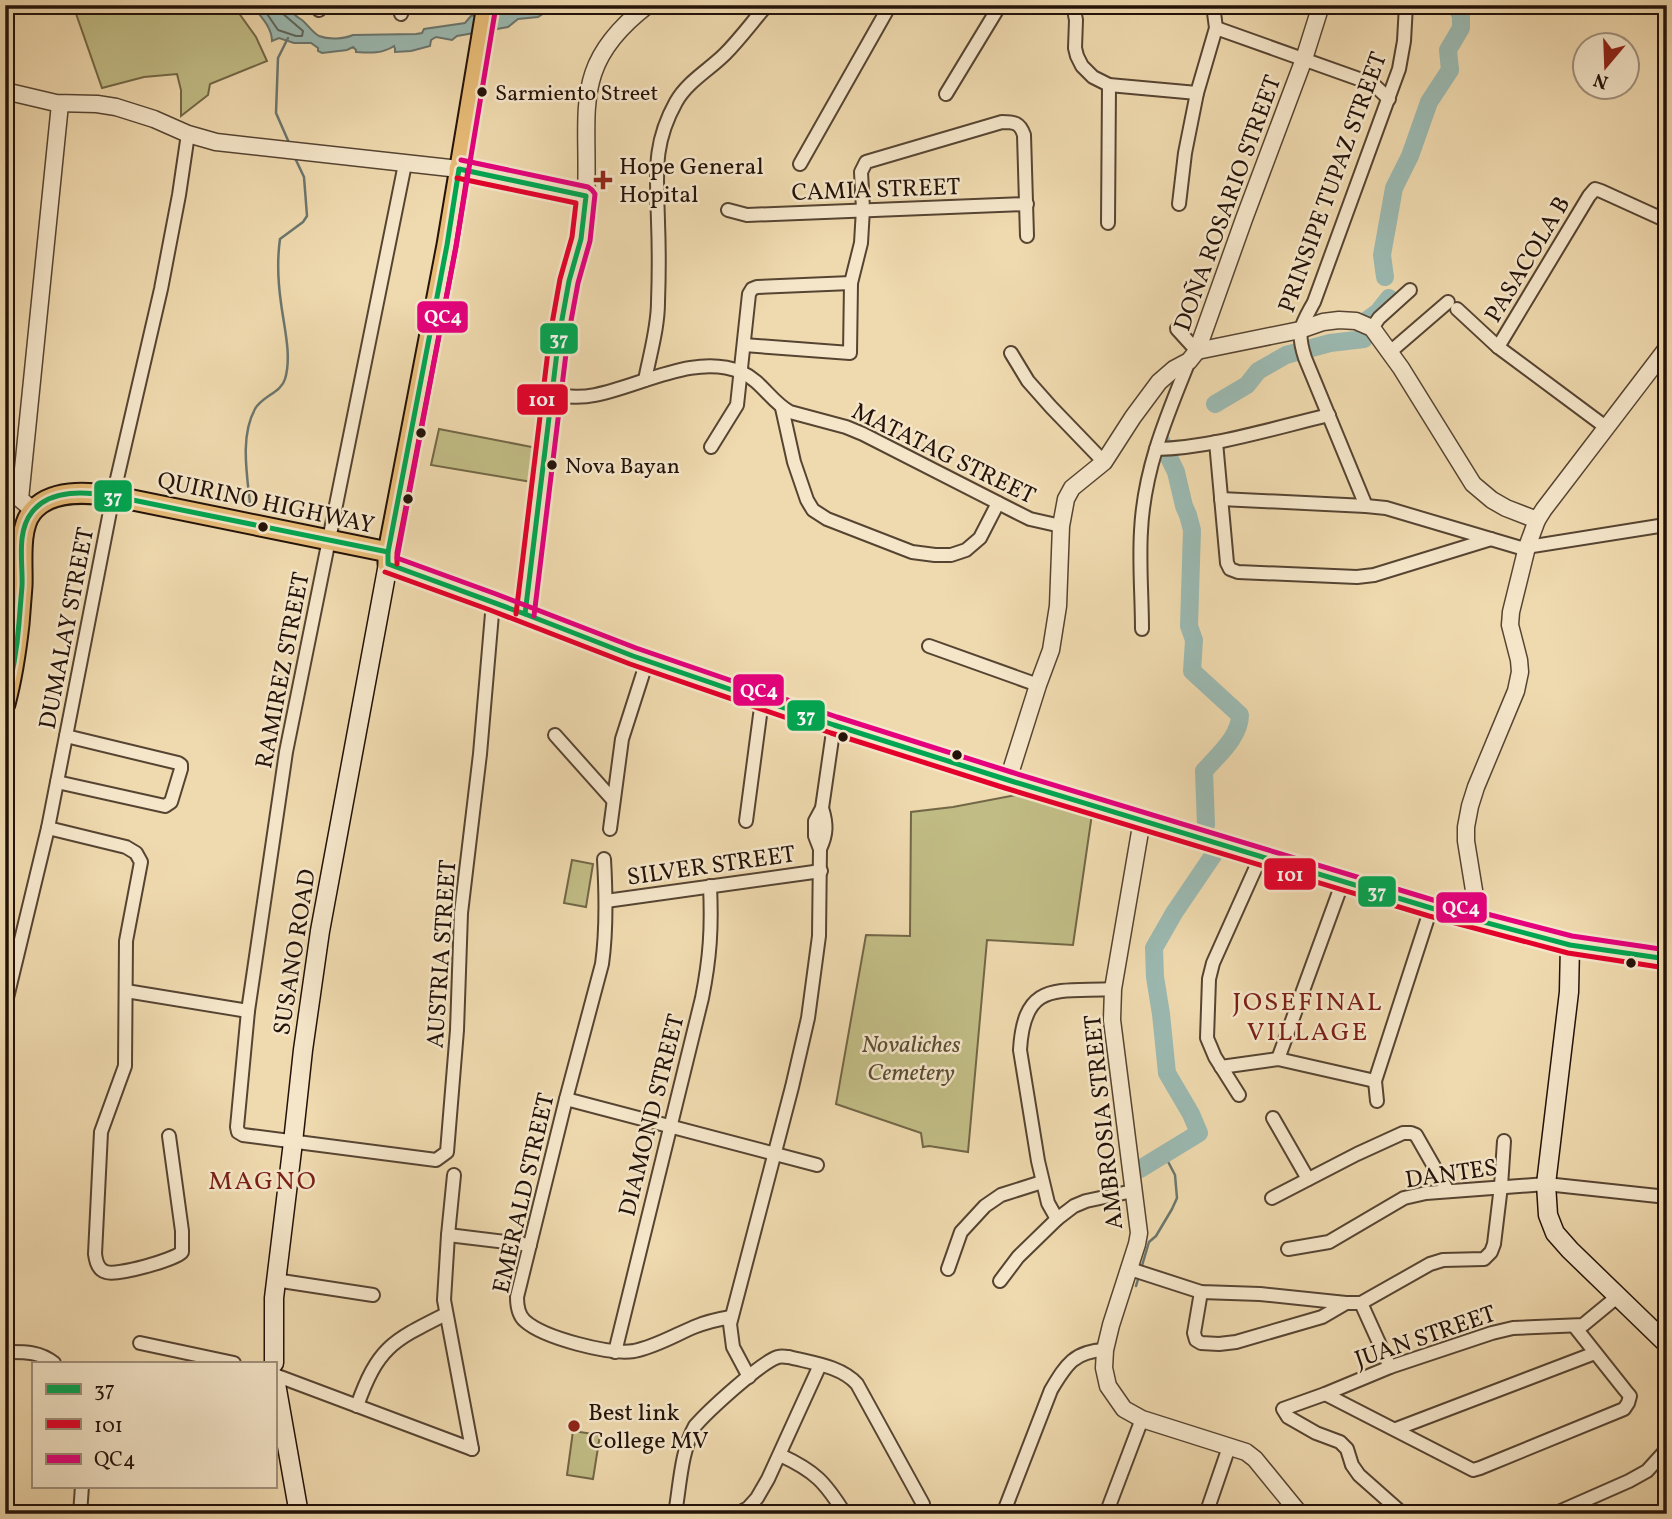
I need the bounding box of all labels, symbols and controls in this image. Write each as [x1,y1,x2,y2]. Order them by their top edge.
north arrow [1570,32,1640,102]
street label: PRINSIPE TUPAZ STREET [1271,48,1397,318]
text: N [1590,66,1612,95]
street label: DOÑA ROSARIO STREET [1167,71,1291,336]
place label: Sarmiento Street [495,79,659,110]
marker: Sarmiento Street [475,85,489,99]
place label: Hope General Hopital [619,151,764,213]
marker: Hope General Hopital [593,170,613,190]
street label: CAMIA STREET [791,171,961,211]
street label: PASACOLA B [1478,190,1580,330]
line badge: QC4 [416,300,469,334]
text: QC4 [424,305,462,331]
line badge: 37 [539,322,579,355]
text: 37 [550,327,568,353]
line badge: 101 [516,383,569,416]
text: 101 [529,388,555,414]
street label: MATATAG STREET [845,396,1041,514]
unlabelled marker [414,426,428,440]
place label: Nova Bayan [565,452,680,483]
marker: Nova Bayan [545,458,559,472]
street label: QUIRINO HIGHWAY [154,464,377,544]
line badge: 37 [93,479,133,513]
text: 37 [104,485,122,511]
unlabelled marker [401,492,415,506]
unlabelled marker [256,520,270,534]
street label: DUMALAY STREET [32,524,104,732]
street label: RAMIREZ STREET [248,569,320,772]
line badge: QC4 [732,673,785,707]
text: QC4 [740,679,778,705]
line badge: 37 [786,699,826,732]
text: 37 [797,704,815,730]
unlabelled marker [836,730,850,744]
unlabelled marker [950,748,964,762]
street label: SILVER STREET [625,838,798,896]
line badge: 101 [1263,857,1317,891]
street label: AUSTRIA STREET [419,859,467,1050]
text: 101 [1277,863,1303,889]
street label: SUSANO ROAD [266,867,326,1038]
line badge: 37 [1357,875,1397,908]
text: 37 [1368,880,1386,906]
line badge: QC4 [1435,891,1488,924]
text: QC4 [1442,896,1480,922]
unlabelled marker [1624,956,1638,970]
district label: JOSEFINAL VILLAGE [1233,985,1383,1051]
street label: DIAMOND STREET [611,1011,695,1220]
street label: AMBROSIA STREET [1077,1013,1133,1231]
park label: Novaliches Cemetery [861,1029,961,1091]
street label: EMERALD STREET [485,1090,565,1297]
street label: DANTES [1403,1152,1500,1198]
district label: MAGNO [208,1164,318,1200]
street label: JUAN STREET [1351,1298,1501,1378]
legend [32,1362,276,1488]
text: 37 [94,1376,115,1405]
place label: Best link College MV [588,1397,709,1459]
text: 101 [94,1412,123,1441]
marker: Best link College MV [566,1418,582,1434]
text: QC4 [94,1446,136,1475]

